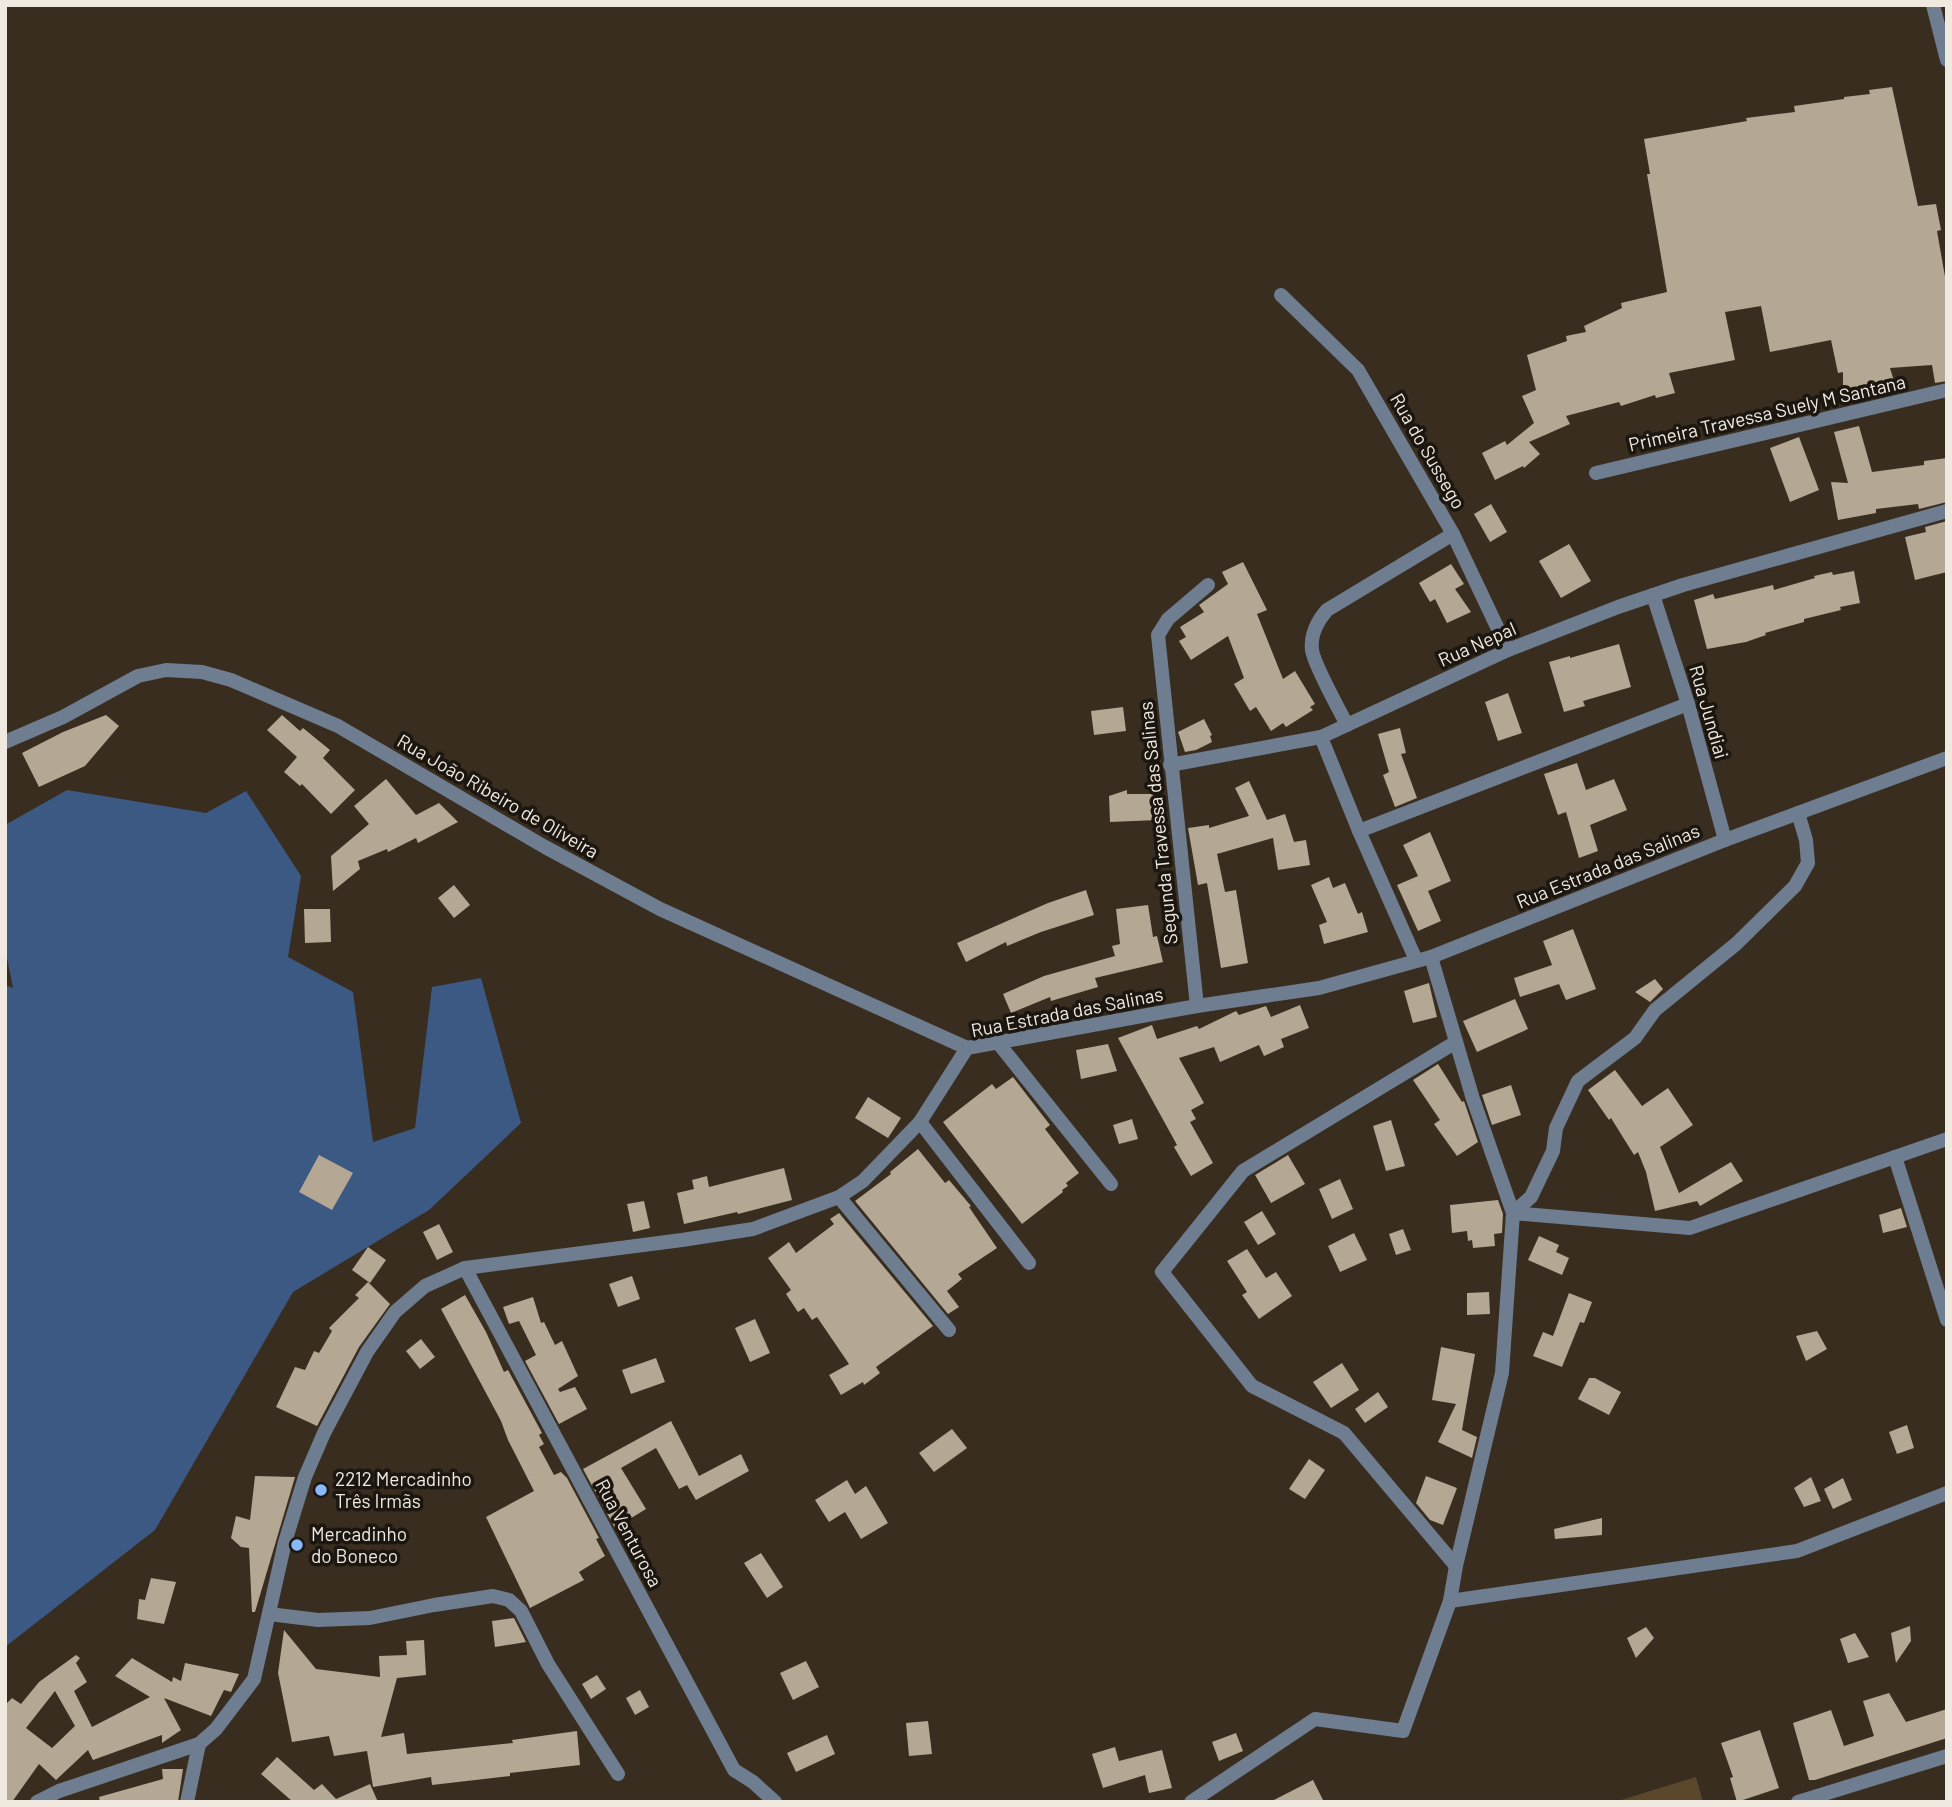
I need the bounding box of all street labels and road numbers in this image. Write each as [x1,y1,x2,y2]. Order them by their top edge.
street label: Primeira Travessa Suely M Santana [1626,369,1908,456]
street label: Rua do Sussego [1386,389,1471,513]
street label: Rua Nepal [1434,616,1519,671]
street label: Rua Jundiai [1685,662,1734,761]
street label: Segunda Travessa das Salinas [1133,700,1182,946]
street label: Rua João Ribeiro de Oliveira [394,728,603,863]
street label: Rua Estrada das Salinas [1513,818,1703,913]
street label: Rua Estrada das Salinas [969,982,1165,1041]
street label: Rua Venturosa [591,1475,668,1591]

